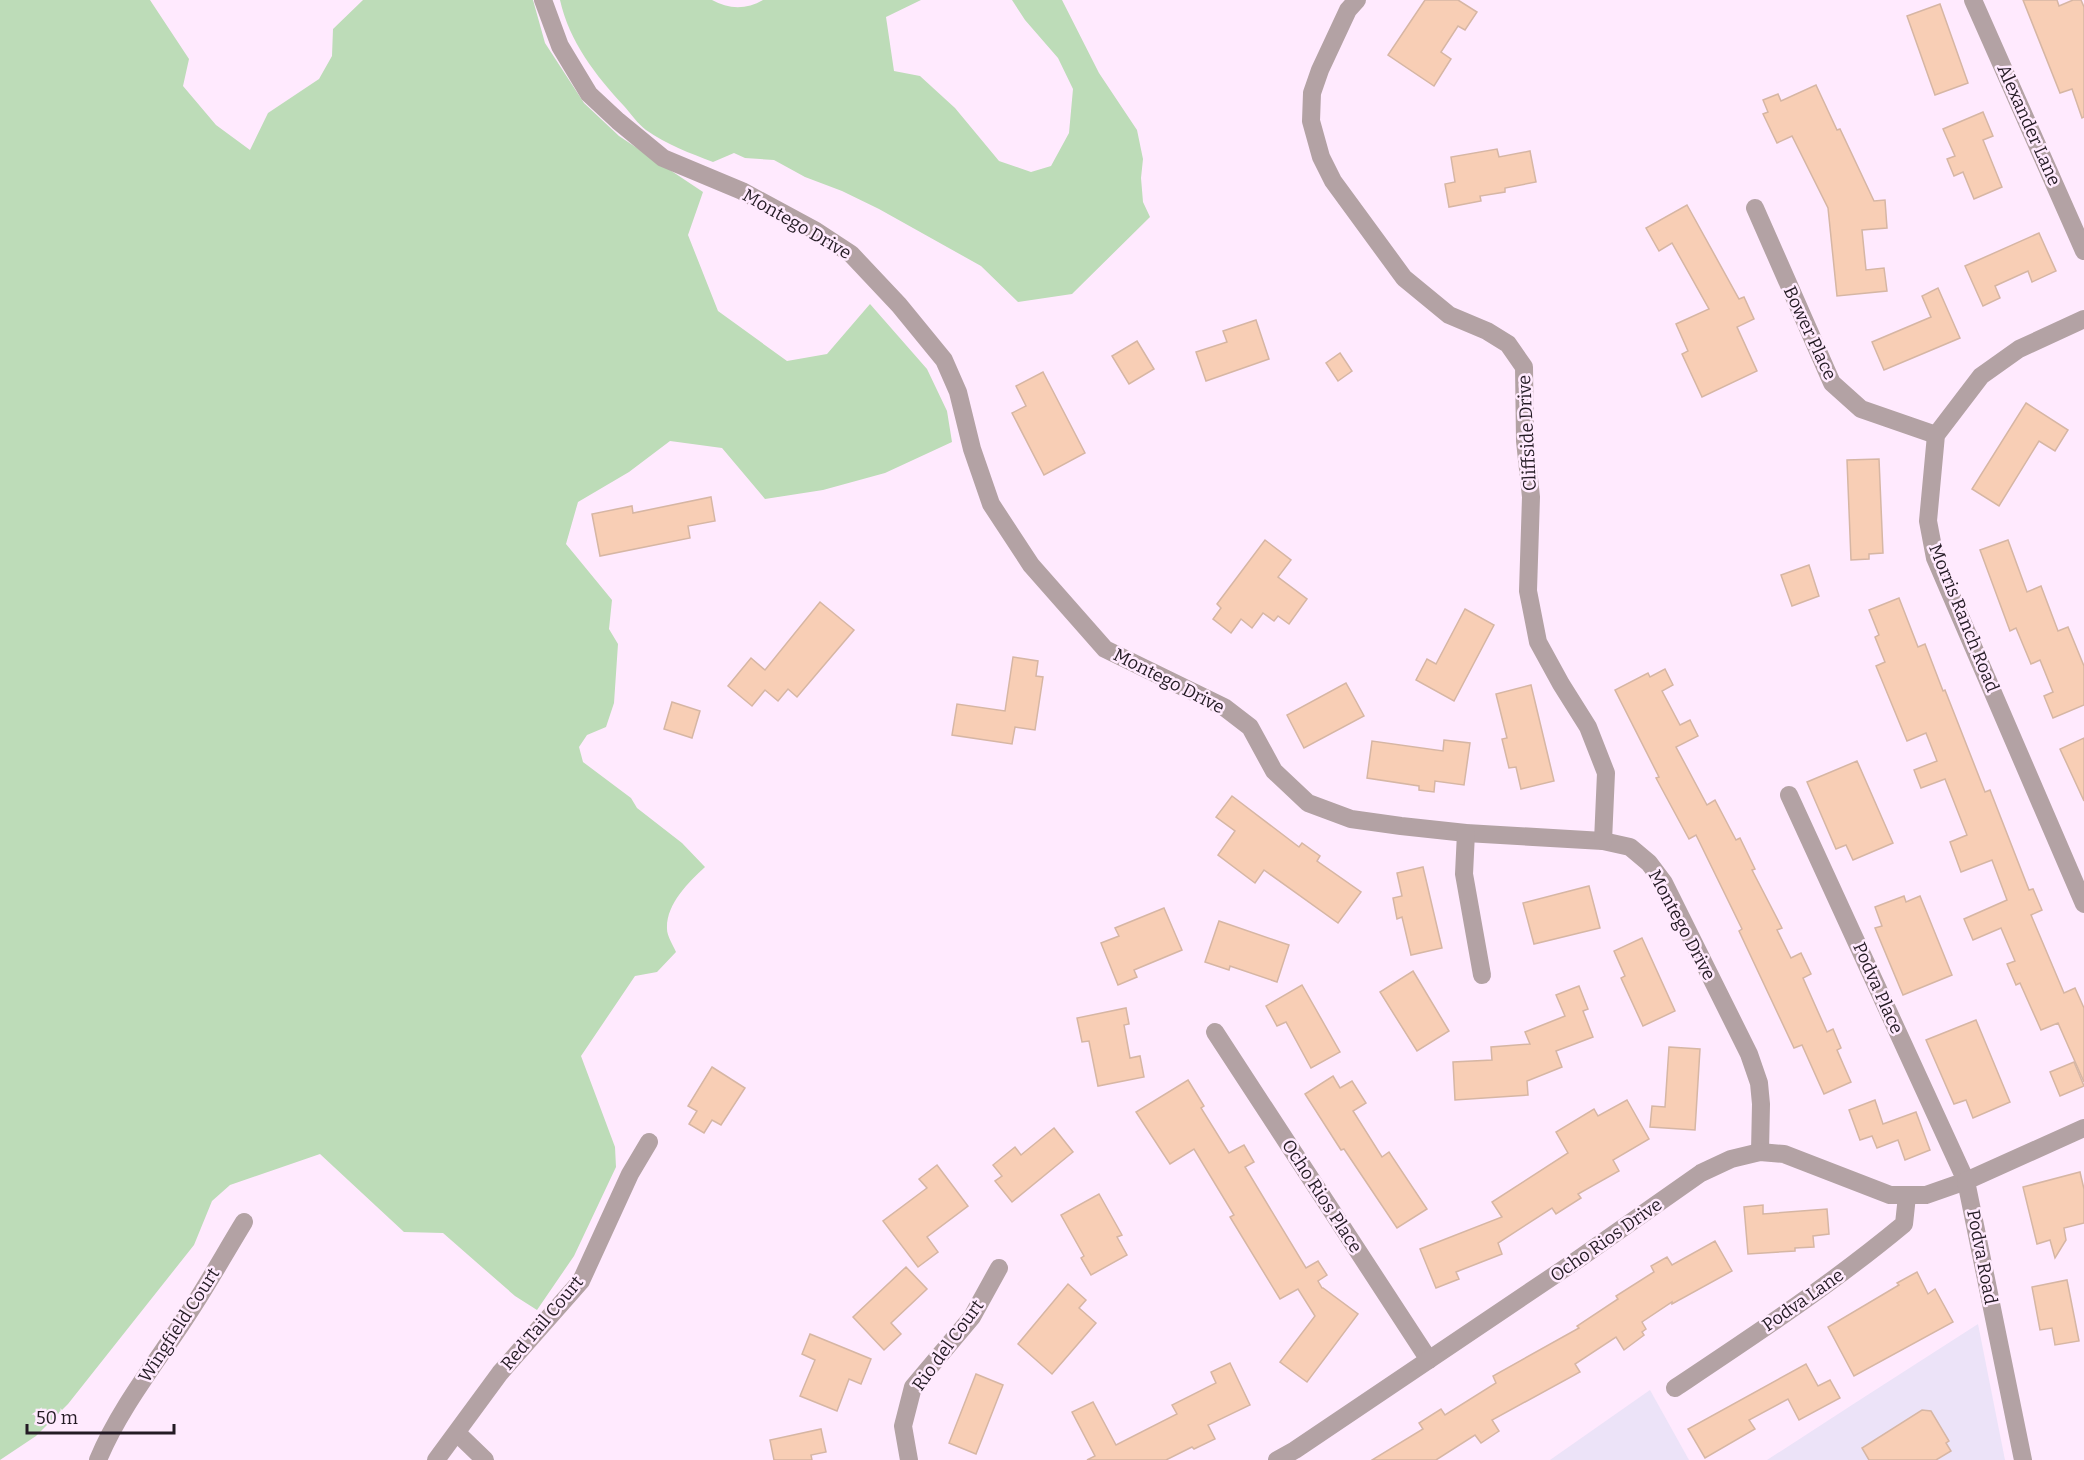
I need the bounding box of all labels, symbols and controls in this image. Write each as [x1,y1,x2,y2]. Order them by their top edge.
street label: Alexander Lane [1992,61,2066,189]
street label: Montego Drive [739,184,855,264]
street label: Bower Place [1779,283,1841,383]
street label: Cliffside Drive [1513,374,1541,492]
street label: Morris Ranch Road [1924,541,2004,696]
street label: Montego Drive [1110,644,1228,718]
street label: Montego Drive [1644,866,1720,984]
street label: Podva Place [1848,939,1908,1037]
street label: Ocho Rios Place [1277,1135,1367,1257]
street label: Ocho Rios Drive [1546,1193,1666,1287]
street label: Podva Road [1962,1208,2002,1307]
street label: Wingfield Court [134,1263,225,1387]
street label: Podva Lane [1758,1264,1848,1336]
street label: Red Tail Court [496,1271,588,1375]
street label: Rio del Court [908,1295,989,1395]
scale bar [27,1397,174,1435]
text: 50 m [36,1407,78,1429]

